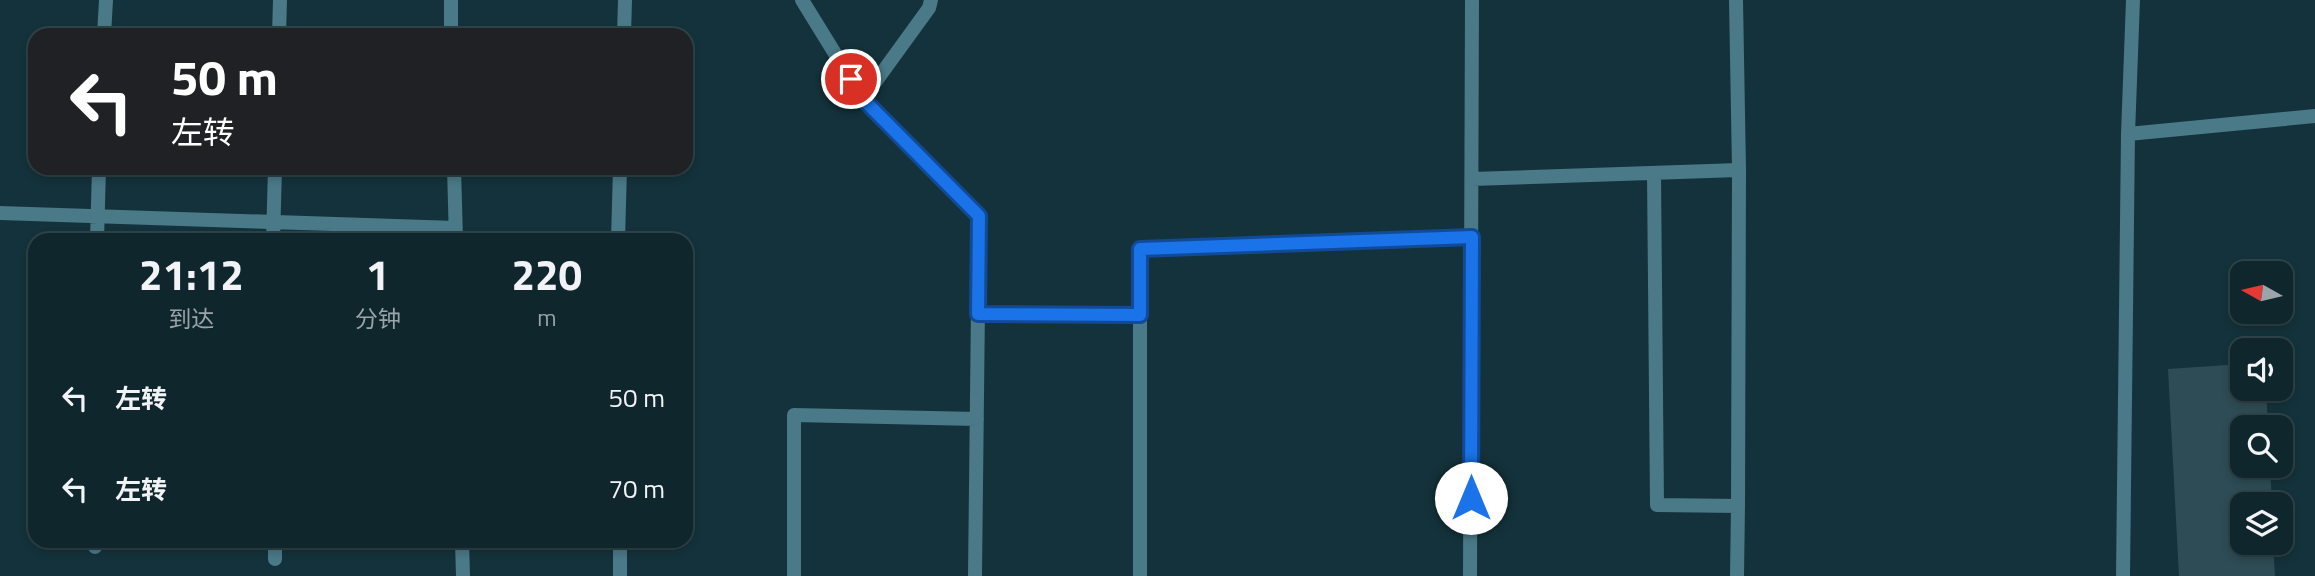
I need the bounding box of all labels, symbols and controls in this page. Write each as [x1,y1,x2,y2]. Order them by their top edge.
text: 50 m [171,39,278,114]
pin [821,49,881,109]
icon: left [56,56,147,147]
icon: arrive [832,60,870,98]
text: 左转 [171,108,235,156]
text: 21:12 [139,242,244,306]
text: 1 [366,242,389,306]
text: 220 [512,242,582,306]
north arrow [2230,261,2292,324]
map controls [2230,261,2293,555]
text: m [537,300,556,335]
text: 到达 [168,301,214,336]
text: 分钟 [355,301,401,336]
button: sound [2230,338,2293,401]
text: 50 m [608,378,665,417]
icon: left [56,379,94,417]
text: 左转 [115,379,167,418]
button: search [2230,415,2293,478]
position arrow [1434,461,1508,535]
text: 70 m [608,469,665,508]
icon: left [56,470,94,508]
text: 左转 [115,470,167,509]
button: layers [2230,492,2293,555]

